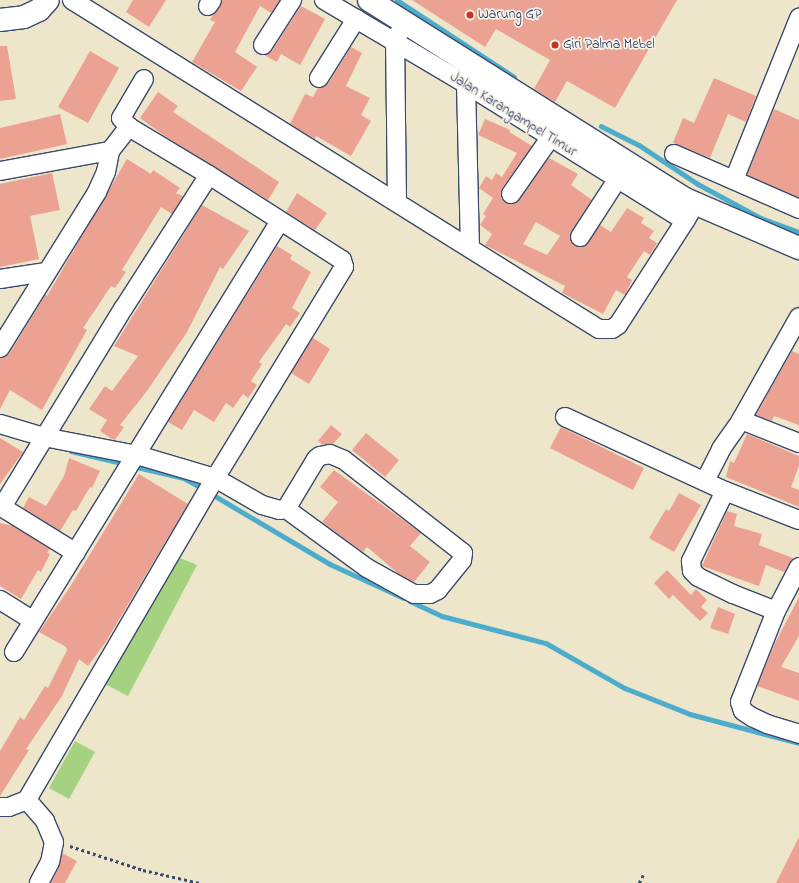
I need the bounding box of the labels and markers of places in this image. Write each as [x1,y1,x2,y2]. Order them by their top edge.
place label: Warung GP [478,7,541,23]
marker: Warung GP [465,10,475,20]
place label: Giri Palma Mebel [563,37,655,53]
marker: Giri Palma Mebel [550,40,560,50]

